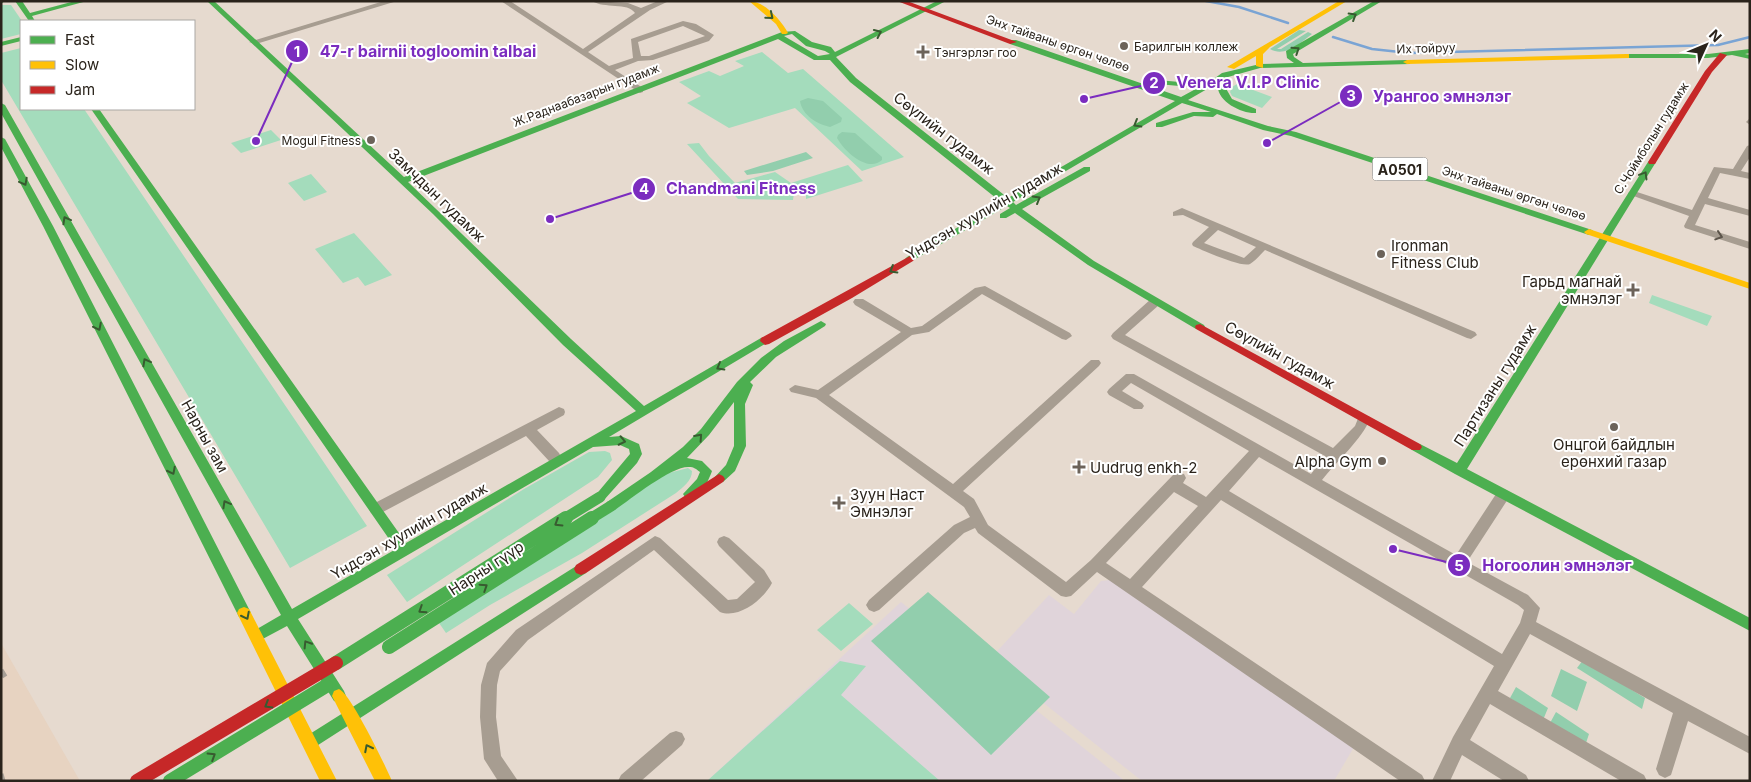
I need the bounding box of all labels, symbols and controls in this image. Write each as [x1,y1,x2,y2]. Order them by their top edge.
one-way arrow [764,10,773,18]
street label: Энх тайваны өргөн чөлөө [984,11,1132,75]
one-way arrow [1348,13,1357,23]
legend [20,20,195,110]
north arrow [1681,20,1731,70]
text: N [1706,26,1726,45]
one-way arrow [873,29,882,39]
text: Fast [65,30,95,49]
callout: 47-r bairnii togloomin talbai [285,36,547,67]
place label: Барилгын коллеж [1134,39,1239,54]
street label: Их тойруу [1396,39,1456,57]
marker: Барилгын коллеж [1118,40,1130,52]
text: 47-r bairnii togloomin talbai [320,41,536,61]
text: 1 [294,42,300,61]
marker: Тэнгэрлэг гоо [916,45,930,59]
place label: Тэнгэрлэг гоо [934,45,1017,60]
one-way arrow [1291,47,1300,57]
text: Slow [65,55,99,74]
street label: Ж.Раднаабазарын гудамж [511,60,662,130]
callout: Venera V.I.P Clinic [1141,67,1330,98]
text: Venera V.I.P Clinic [1176,72,1320,92]
text: 2 [1149,73,1159,92]
street label: С.Чоймболын гудамж [1610,79,1692,197]
text: Jam [65,80,95,99]
callout: Урангоо эмнэлэг [1338,81,1521,112]
text: 3 [1346,86,1356,105]
text: Урангоо эмнэлэг [1373,86,1511,106]
street label: Сөүлийн гудамж [890,88,998,178]
one-way arrow [1134,117,1143,127]
place label: Mogul Fitness [282,133,361,148]
marker: Mogul Fitness [365,134,377,146]
street label: Замчдын гудамж [385,144,489,246]
road number: A0501 [1372,157,1428,180]
street label: Үндсэн хуулийн гудамж [902,158,1066,264]
street label: Энх тайваны өргөн чөлөө [1440,163,1588,223]
one-way arrow [1638,172,1648,181]
callout: Chandmani Fitness [631,173,826,204]
one-way arrow [18,176,28,185]
text: Chandmani Fitness [666,178,816,198]
text: 4 [639,179,649,198]
one-way arrow [1032,195,1041,205]
one-way arrow [63,217,73,226]
one-way arrow [1715,230,1723,240]
place label: Ironman Fitness Club [1391,236,1479,272]
marker: Ironman Fitness Club [1375,248,1387,260]
one-way arrow [889,263,898,273]
place label: Гарьд магнай эмнэлэг [1522,272,1622,308]
marker: Гарьд магнай эмнэлэг [1626,283,1640,297]
street label: Сөүлийн гудамж [1222,317,1338,393]
street label: Партизаны гудамж [1450,320,1540,450]
one-way arrow [92,321,102,330]
one-way arrow [142,358,152,367]
one-way arrow [716,360,725,370]
street label: Нарны зам [177,396,233,476]
marker: Онцгой байдлын ерөнхий газар [1608,421,1620,433]
one-way arrow [693,434,702,443]
one-way arrow [618,435,626,446]
place label: Онцгой байдлын ерөнхий газар [1553,435,1675,471]
place label: Alpha Gym [1295,452,1372,471]
marker: Alpha Gym [1376,455,1388,467]
place label: Uudrug enkh-2 [1090,458,1197,477]
marker: Uudrug enkh-2 [1072,460,1086,474]
one-way arrow [166,466,176,475]
street label: Үндсэн хуулийн гудамж [327,478,491,584]
place label: Зуун Наст Эмнэлэг [850,485,924,521]
marker: Зуун Наст Эмнэлэг [832,496,846,510]
one-way arrow [222,500,232,509]
one-way arrow [555,516,564,526]
street label: Нарны гүүр [445,537,527,599]
callout: Ногоолин эмнэлэг [1447,550,1642,581]
text: Ногоолин эмнэлэг [1482,555,1632,575]
text: 5 [1454,556,1464,575]
one-way arrow [478,584,487,594]
one-way arrow [418,604,427,614]
one-way arrow [240,610,250,619]
one-way arrow [303,641,313,650]
one-way arrow [265,698,274,708]
one-way arrow [364,744,374,753]
one-way arrow [206,753,215,763]

